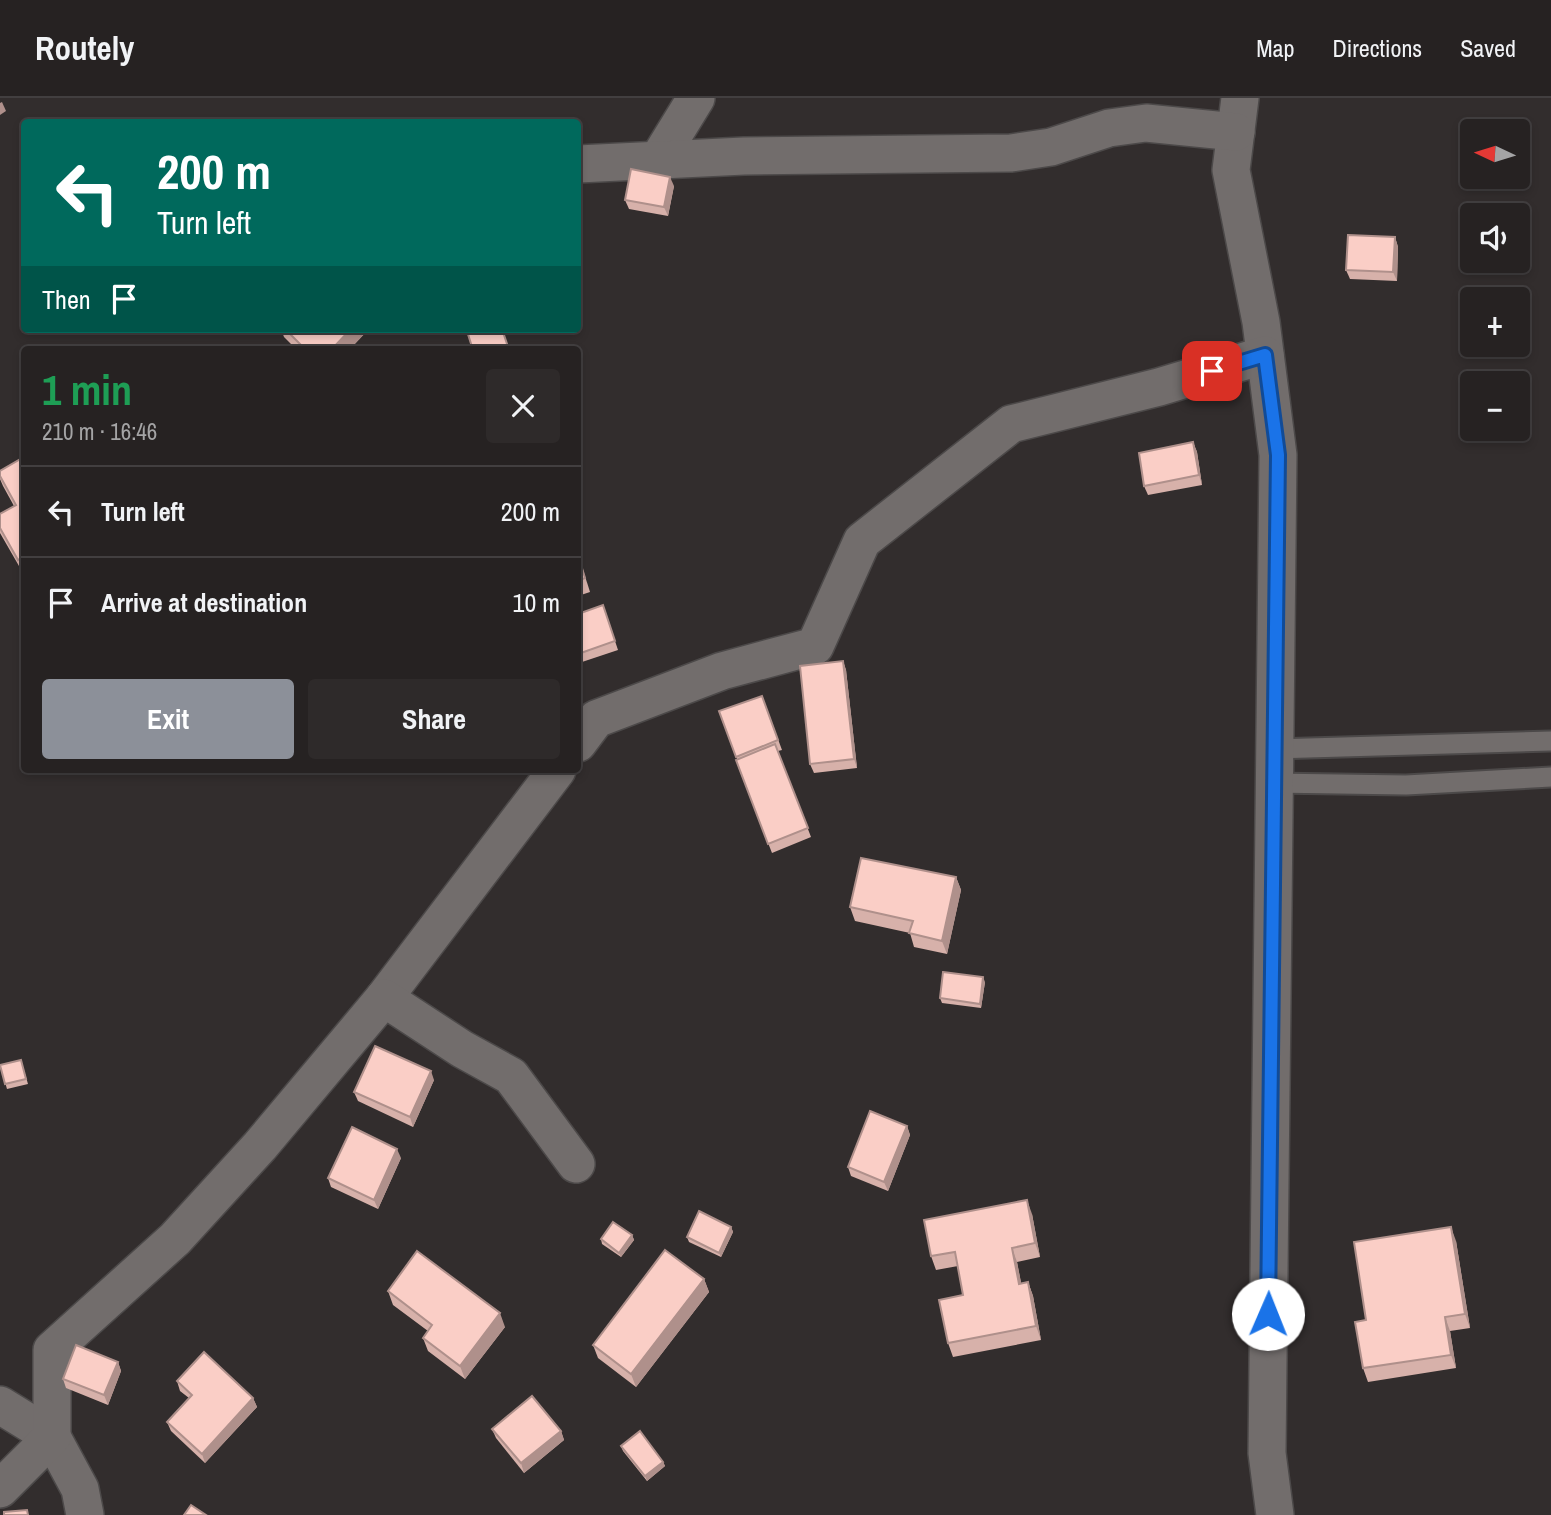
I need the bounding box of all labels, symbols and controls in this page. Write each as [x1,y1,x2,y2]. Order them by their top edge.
text: Routely [35,26,134,70]
text: Map [1256,32,1294,64]
text: Directions [1332,32,1422,64]
text: Saved [1460,32,1516,64]
north arrow [1460,119,1530,189]
map controls [1460,119,1530,441]
text: 200 m [157,138,271,204]
icon: left [42,147,133,238]
text: Turn left [157,201,251,244]
button: sound [1460,203,1530,273]
icon: arrive [105,280,143,318]
text: Then [42,282,91,317]
button: + [1460,287,1530,357]
pin [1182,341,1242,401]
icon: arrive [1193,352,1231,390]
text: 1 min [42,362,132,418]
button: close [486,369,560,443]
button: − [1460,371,1530,441]
text: 210 m · 16:46 [42,416,157,447]
icon: left [42,493,80,531]
text: Turn left [101,494,185,529]
text: 200 m [501,494,560,529]
icon: arrive [42,584,80,622]
text: Arrive at destination [101,585,307,620]
text: 10 m [513,585,560,620]
button: Exit [42,679,294,759]
button: Share [308,679,560,759]
position arrow [1231,1277,1305,1351]

